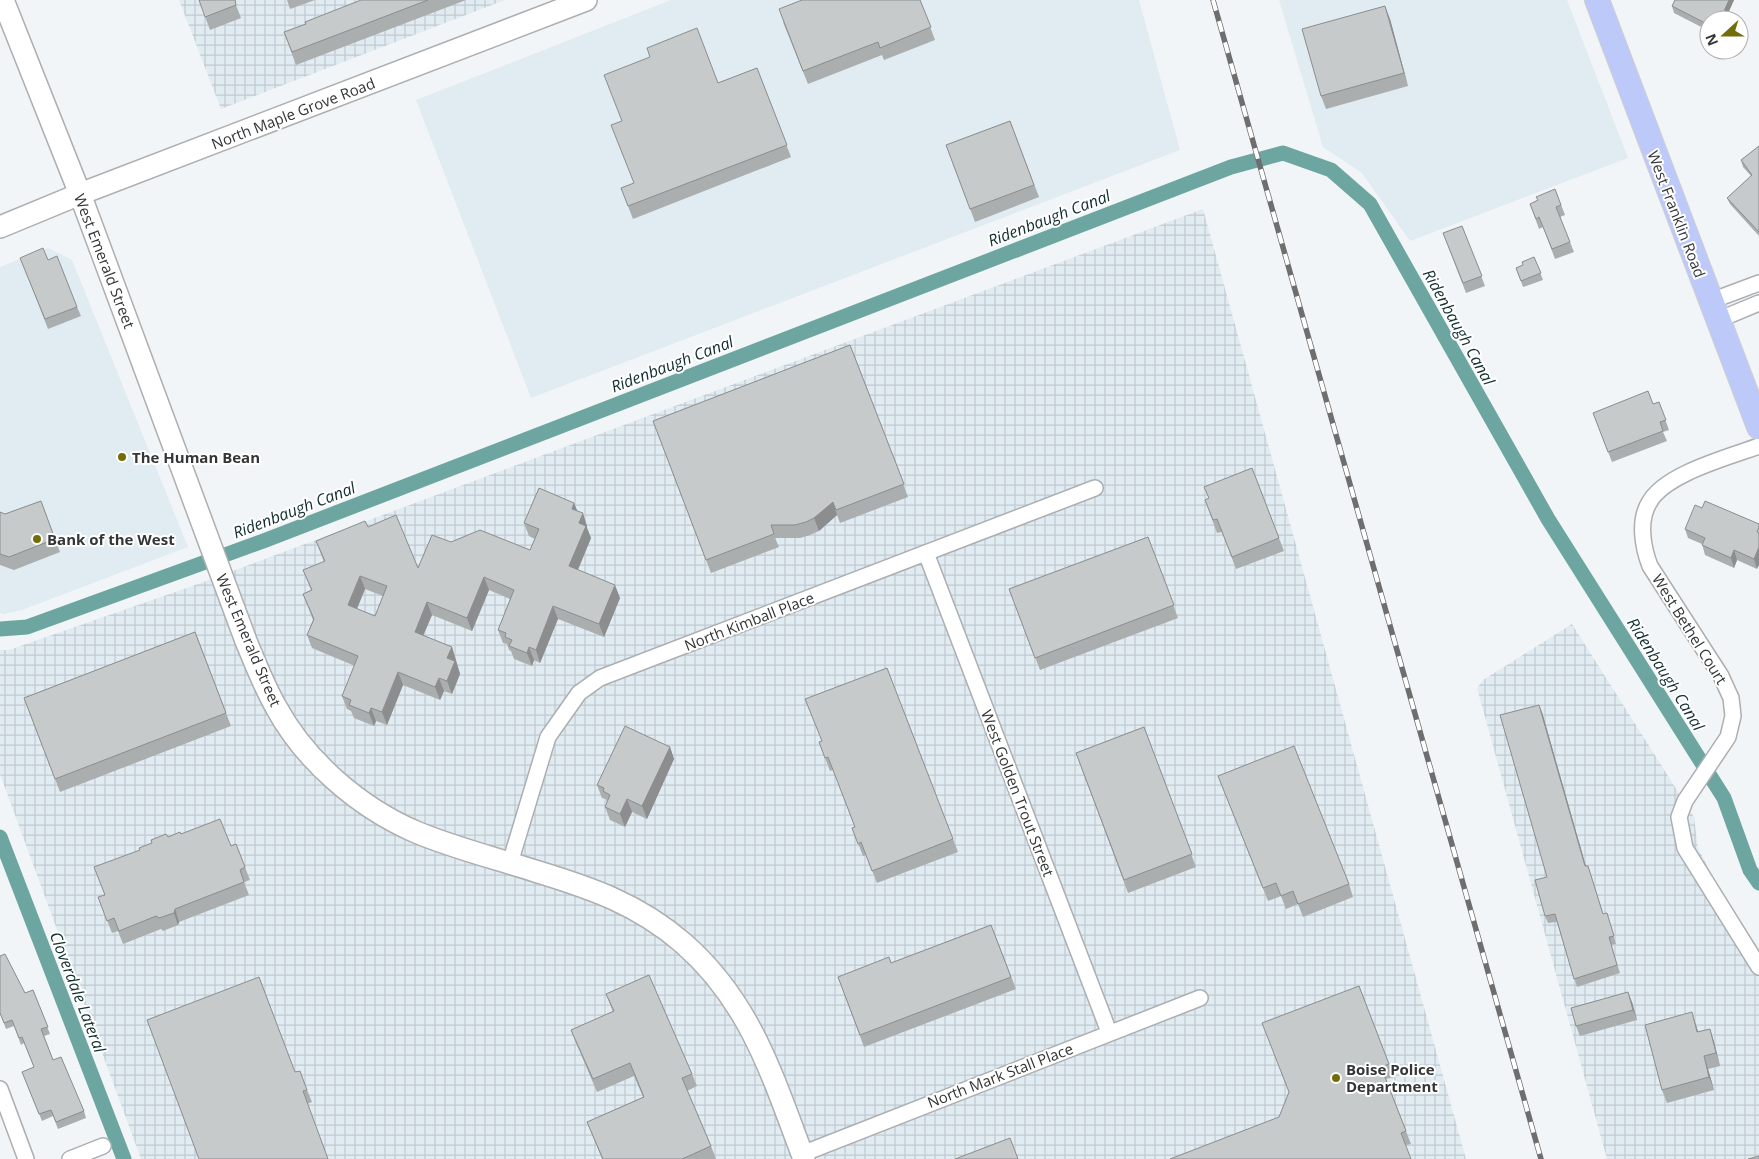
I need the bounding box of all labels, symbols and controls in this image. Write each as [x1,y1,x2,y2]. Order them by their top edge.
north arrow [1699,10,1749,60]
text: N [1700,31,1722,49]
street label: North Maple Grove Road [208,73,378,153]
street label: West Franklin Road [1644,148,1710,280]
water label: Ridenbaugh Canal [985,184,1114,251]
street label: West Emerald Street [70,191,140,331]
water label: Ridenbaugh Canal [1418,265,1500,390]
water label: Ridenbaugh Canal [608,330,737,397]
place label: The Human Bean [132,447,260,467]
marker: The Human Bean [116,451,128,463]
water label: Ridenbaugh Canal [230,476,359,543]
place label: Bank of the West [47,529,175,549]
marker: Bank of the West [31,533,43,545]
street label: West Emerald Street [212,570,286,710]
street label: West Bethel Court [1648,570,1732,688]
street label: North Kimball Place [681,587,817,655]
water label: Ridenbaugh Canal [1622,613,1710,736]
street label: West Golden Trout Street [977,707,1059,879]
water label: Cloverdale Lateral [45,928,112,1057]
street label: North Mark Stall Place [924,1038,1076,1112]
place label: Boise Police Department [1346,1059,1438,1096]
marker: Boise Police Department [1330,1072,1342,1084]

